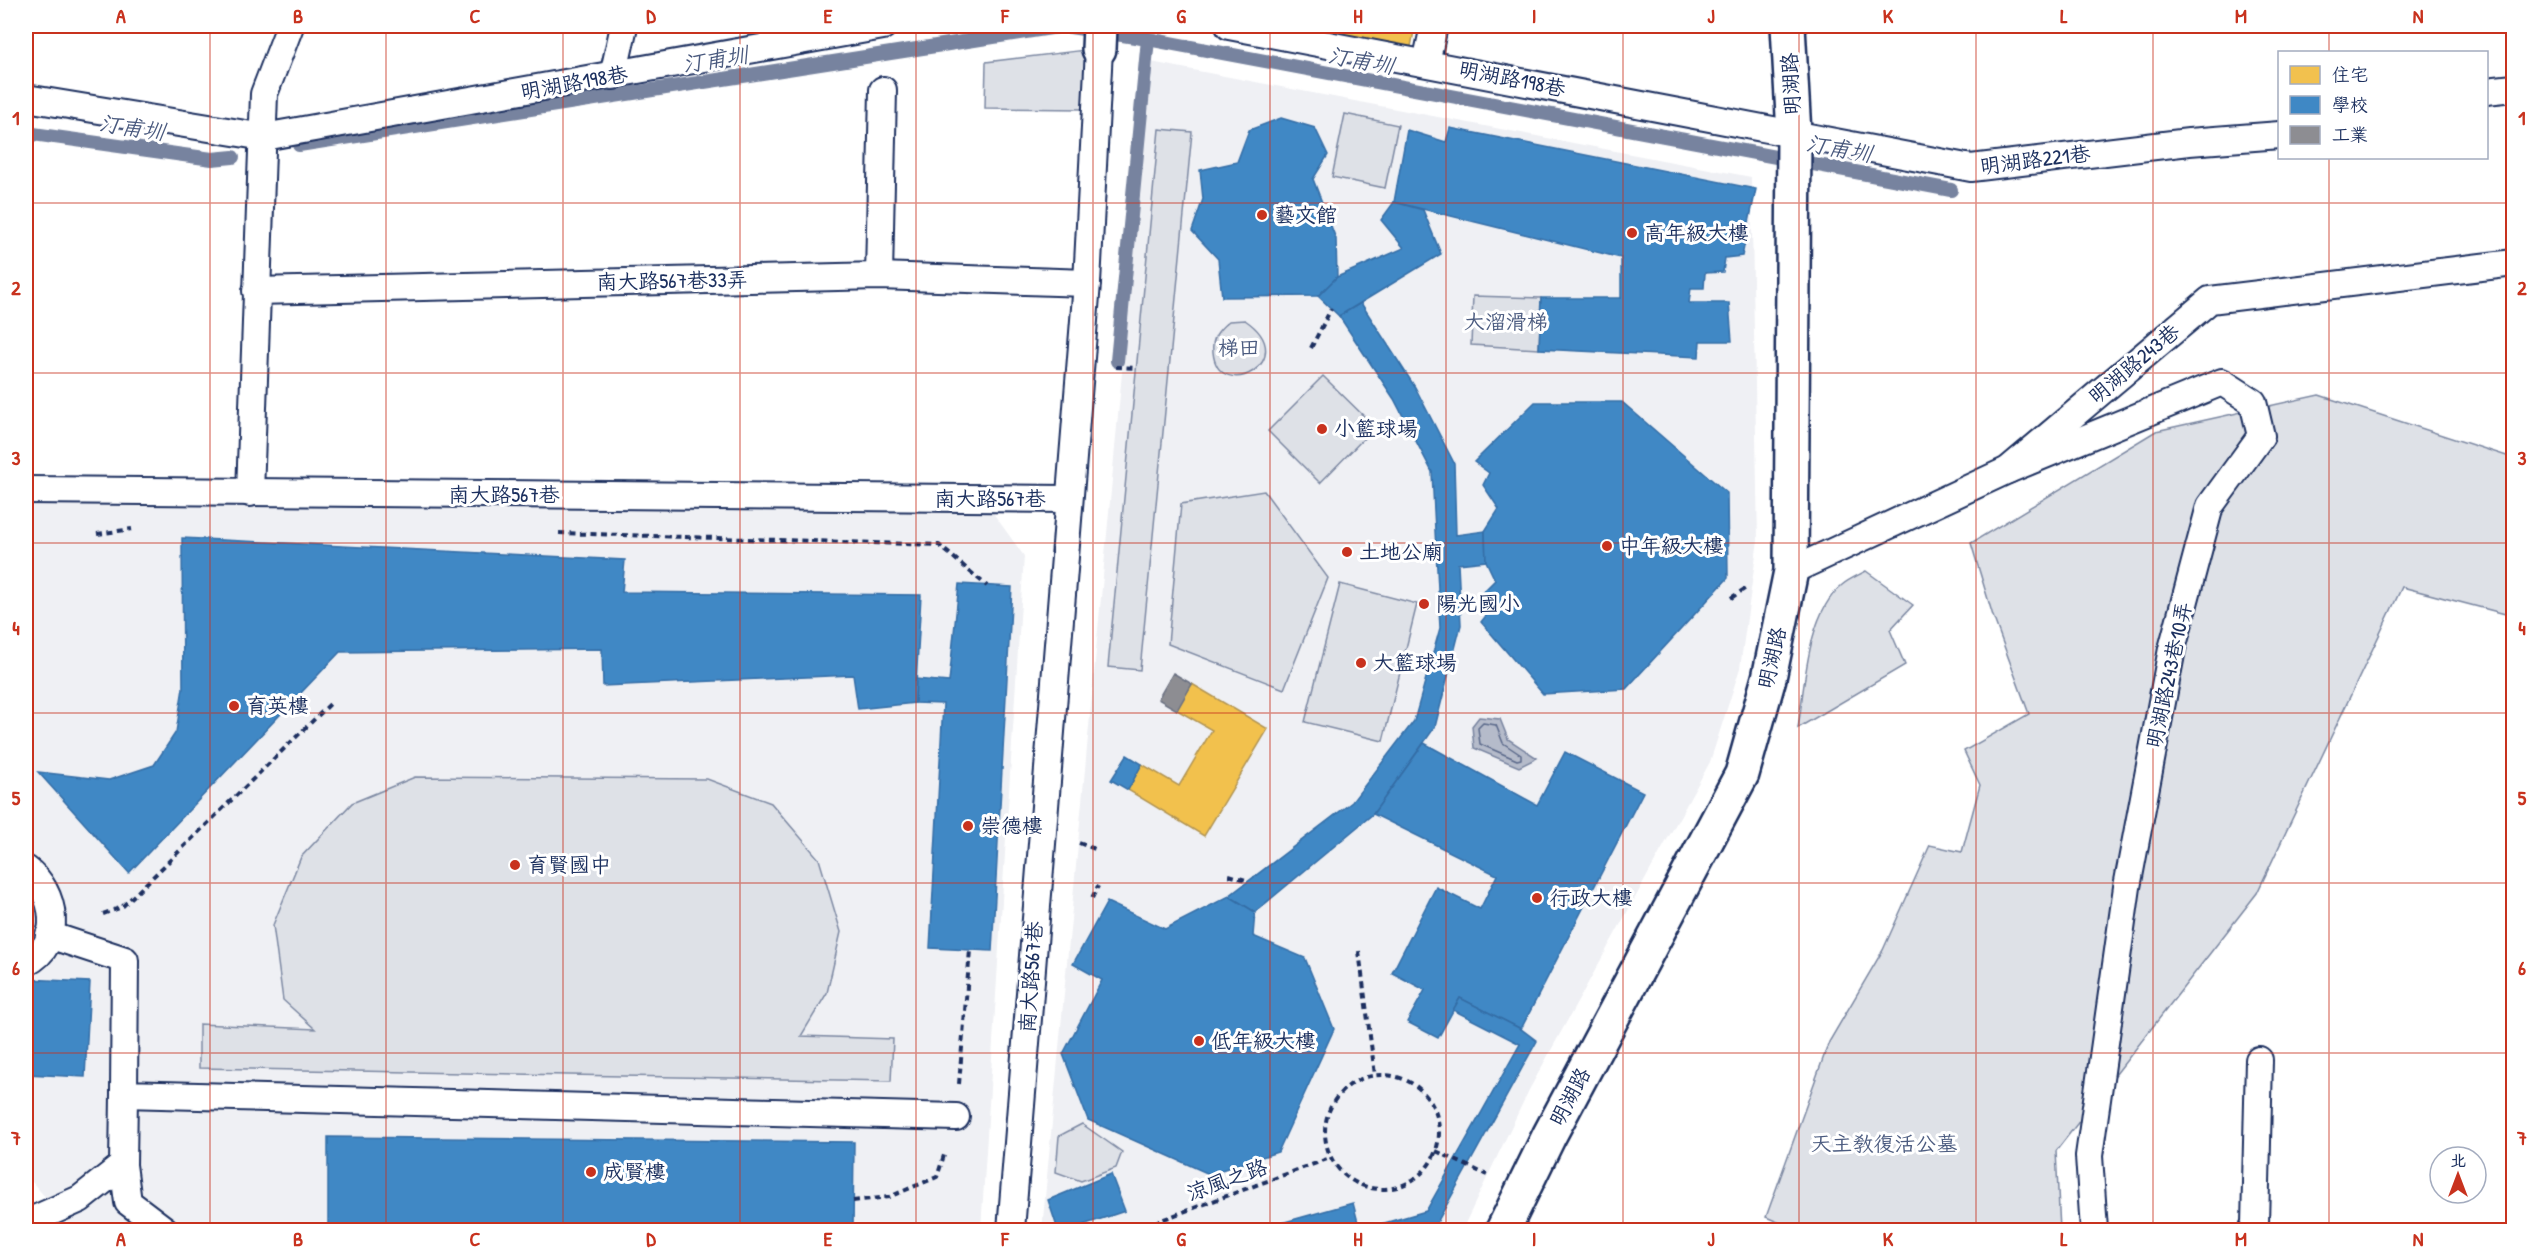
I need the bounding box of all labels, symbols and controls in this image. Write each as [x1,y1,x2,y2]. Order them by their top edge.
text: A [116,2,126,29]
text: B [293,2,303,29]
text: C [470,2,481,29]
text: D [646,2,656,29]
text: E [824,2,833,29]
text: F [1000,2,1010,29]
text: G [1176,2,1186,29]
text: H [1353,2,1363,29]
text: I [1532,2,1536,29]
text: J [1707,2,1715,29]
text: K [1883,2,1894,29]
text: L [2060,2,2068,29]
text: M [2235,2,2247,29]
text: N [2413,2,2424,29]
water label: 汀甫圳 [680,39,752,79]
water label: 汀甫圳 [1326,39,1398,81]
legend [2278,51,2488,159]
street label: 明湖路 [1774,52,1807,116]
street label: 明湖路198巷 [1456,54,1568,103]
street label: 明湖路198巷 [518,59,630,106]
text: 住宅 [2332,62,2368,87]
text: 學校 [2332,92,2368,117]
text: 1 [12,104,20,131]
text: 1 [2518,104,2526,131]
water label: 汀甫圳 [97,108,169,147]
text: 工業 [2332,122,2368,147]
water label: 汀甫圳 [1804,127,1876,169]
street label: 明湖路221巷 [1978,138,2092,181]
place label: 藝文館 [1274,200,1337,229]
marker: 藝文館 [1255,208,1269,222]
place label: 高年級大樓 [1644,218,1749,247]
marker: 高年級大樓 [1625,226,1639,240]
street label: 南大路567巷33弄 [596,265,748,296]
text: 2 [11,274,21,301]
text: 2 [2517,274,2527,301]
park label: 大溜滑梯 [1464,307,1548,336]
street label: 明湖路243巷 [2082,317,2186,410]
park label: 梯田 [1218,333,1260,362]
place label: 小籃球場 [1334,414,1418,443]
marker: 小籃球場 [1315,422,1329,436]
text: 3 [12,444,21,471]
text: 3 [2518,444,2527,471]
street label: 南大路567巷 [448,480,560,509]
street label: 南大路567巷 [934,484,1046,513]
place label: 中年級大樓 [1619,531,1724,560]
place label: 土地公廟 [1359,537,1443,566]
marker: 中年級大樓 [1600,539,1614,553]
marker: 土地公廟 [1340,545,1354,559]
place label: 陽光國小 [1436,589,1520,618]
marker: 陽光國小 [1417,597,1431,611]
street label: 明湖路243巷10弄 [2139,599,2198,751]
text: 4 [12,614,20,641]
text: 4 [2518,614,2526,641]
street label: 明湖路 [1750,624,1793,692]
place label: 大籃球場 [1373,648,1457,677]
marker: 大籃球場 [1354,656,1368,670]
place label: 育英樓 [246,691,309,720]
marker: 育英樓 [227,699,241,713]
text: 5 [12,784,21,811]
text: 5 [2518,784,2527,811]
place label: 崇德樓 [980,811,1043,840]
marker: 崇德樓 [961,819,975,833]
place label: 育賢國中 [527,850,611,879]
marker: 育賢國中 [508,858,522,872]
place label: 行政大樓 [1549,883,1633,912]
marker: 行政大樓 [1530,891,1544,905]
street label: 南大路567巷 [1012,920,1049,1034]
text: 6 [12,954,20,981]
text: 6 [2518,954,2526,981]
place label: 低年級大樓 [1211,1026,1316,1055]
marker: 低年級大樓 [1192,1034,1206,1048]
street label: 明湖路 [1542,1062,1597,1131]
text: 7 [10,1124,21,1151]
text: 7 [2516,1124,2527,1151]
park label: 天主教復活公墓 [1811,1129,1958,1158]
north arrow [2428,1145,2488,1205]
text: 北 [2450,1149,2466,1171]
street label: 涼風之路 [1182,1152,1271,1208]
place label: 成賢樓 [603,1157,666,1186]
marker: 成賢樓 [584,1165,598,1179]
text: A [116,1225,126,1252]
text: B [293,1225,303,1252]
text: C [470,1225,481,1252]
text: D [646,1225,656,1252]
text: E [824,1225,833,1252]
text: F [1000,1225,1010,1252]
text: G [1176,1225,1186,1252]
text: H [1353,1225,1363,1252]
text: I [1532,1225,1536,1252]
text: J [1707,1225,1715,1252]
text: K [1883,1225,1894,1252]
text: L [2060,1225,2068,1252]
text: M [2235,1225,2247,1252]
text: N [2413,1225,2424,1252]

